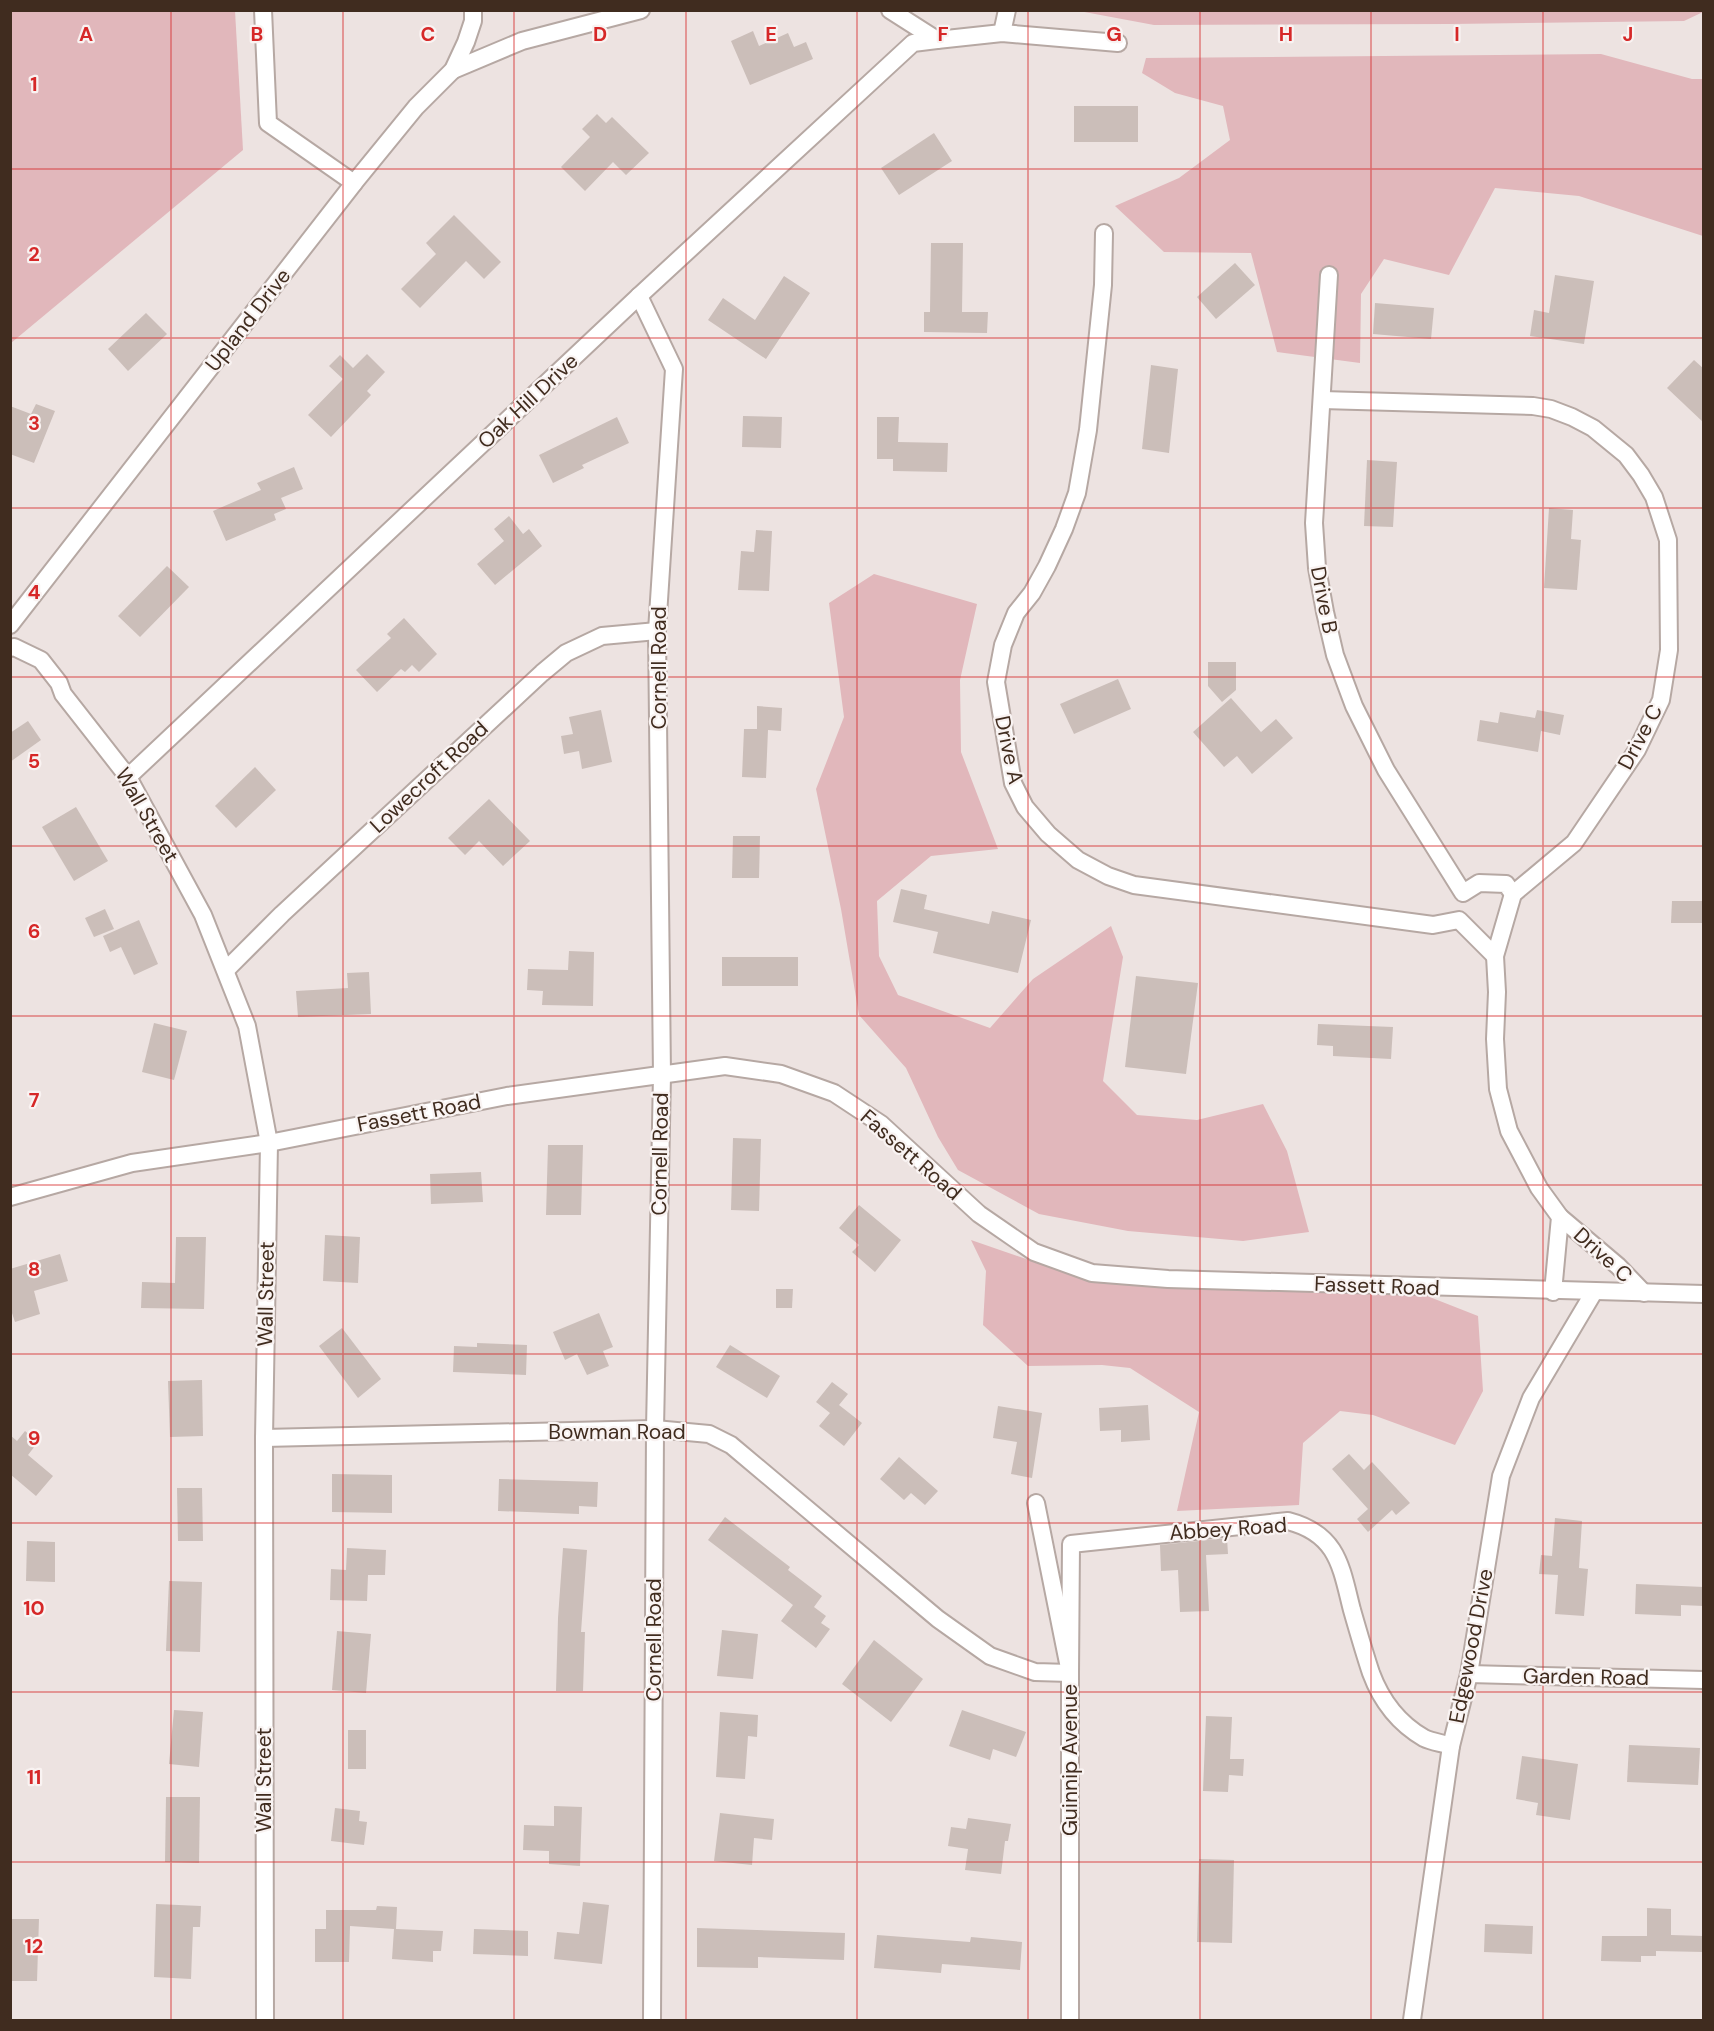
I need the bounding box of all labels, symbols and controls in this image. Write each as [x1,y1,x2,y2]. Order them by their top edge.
text: A [79,21,93,47]
text: B [251,21,263,47]
text: C [421,21,435,47]
text: D [593,21,607,47]
text: E [765,21,777,47]
text: F [937,21,949,47]
text: G [1106,21,1122,47]
text: H [1279,21,1293,47]
text: I [1454,21,1460,47]
text: J [1623,21,1633,47]
text: 1 [30,71,38,97]
text: 2 [28,241,40,267]
street label: Upland Drive [199,263,297,377]
street label: Oak Hill Drive [472,347,584,455]
text: 3 [28,410,40,436]
street label: Drive B [1304,564,1344,636]
text: 4 [28,579,41,605]
street label: Cornell Road [645,606,673,730]
street label: Drive C [1611,699,1669,775]
street label: Drive A [988,713,1030,787]
street label: Lowecroft Road [364,715,494,839]
text: 5 [28,748,40,774]
street label: Wall Street [109,762,185,868]
text: 6 [28,918,40,944]
text: 7 [29,1087,40,1113]
street label: Fassett Road [355,1087,483,1139]
street label: Cornell Road [645,1092,675,1216]
street label: Fassett Road [854,1103,968,1207]
street label: Drive C [1567,1221,1639,1289]
street label: Wall Street [251,1241,281,1347]
text: 8 [28,1256,40,1282]
street label: Fassett Road [1314,1270,1440,1302]
street label: Bowman Road [548,1418,686,1446]
text: 9 [28,1425,40,1451]
street label: Abbey Road [1168,1511,1288,1547]
street label: Edgewood Drive [1442,1566,1500,1726]
street label: Cornell Road [640,1578,668,1702]
text: 10 [23,1595,45,1621]
street label: Garden Road [1523,1662,1649,1692]
street label: Guinnip Avenue [1056,1684,1084,1836]
street label: Wall Street [250,1727,278,1833]
text: 11 [27,1764,41,1790]
text: 12 [25,1933,43,1959]

